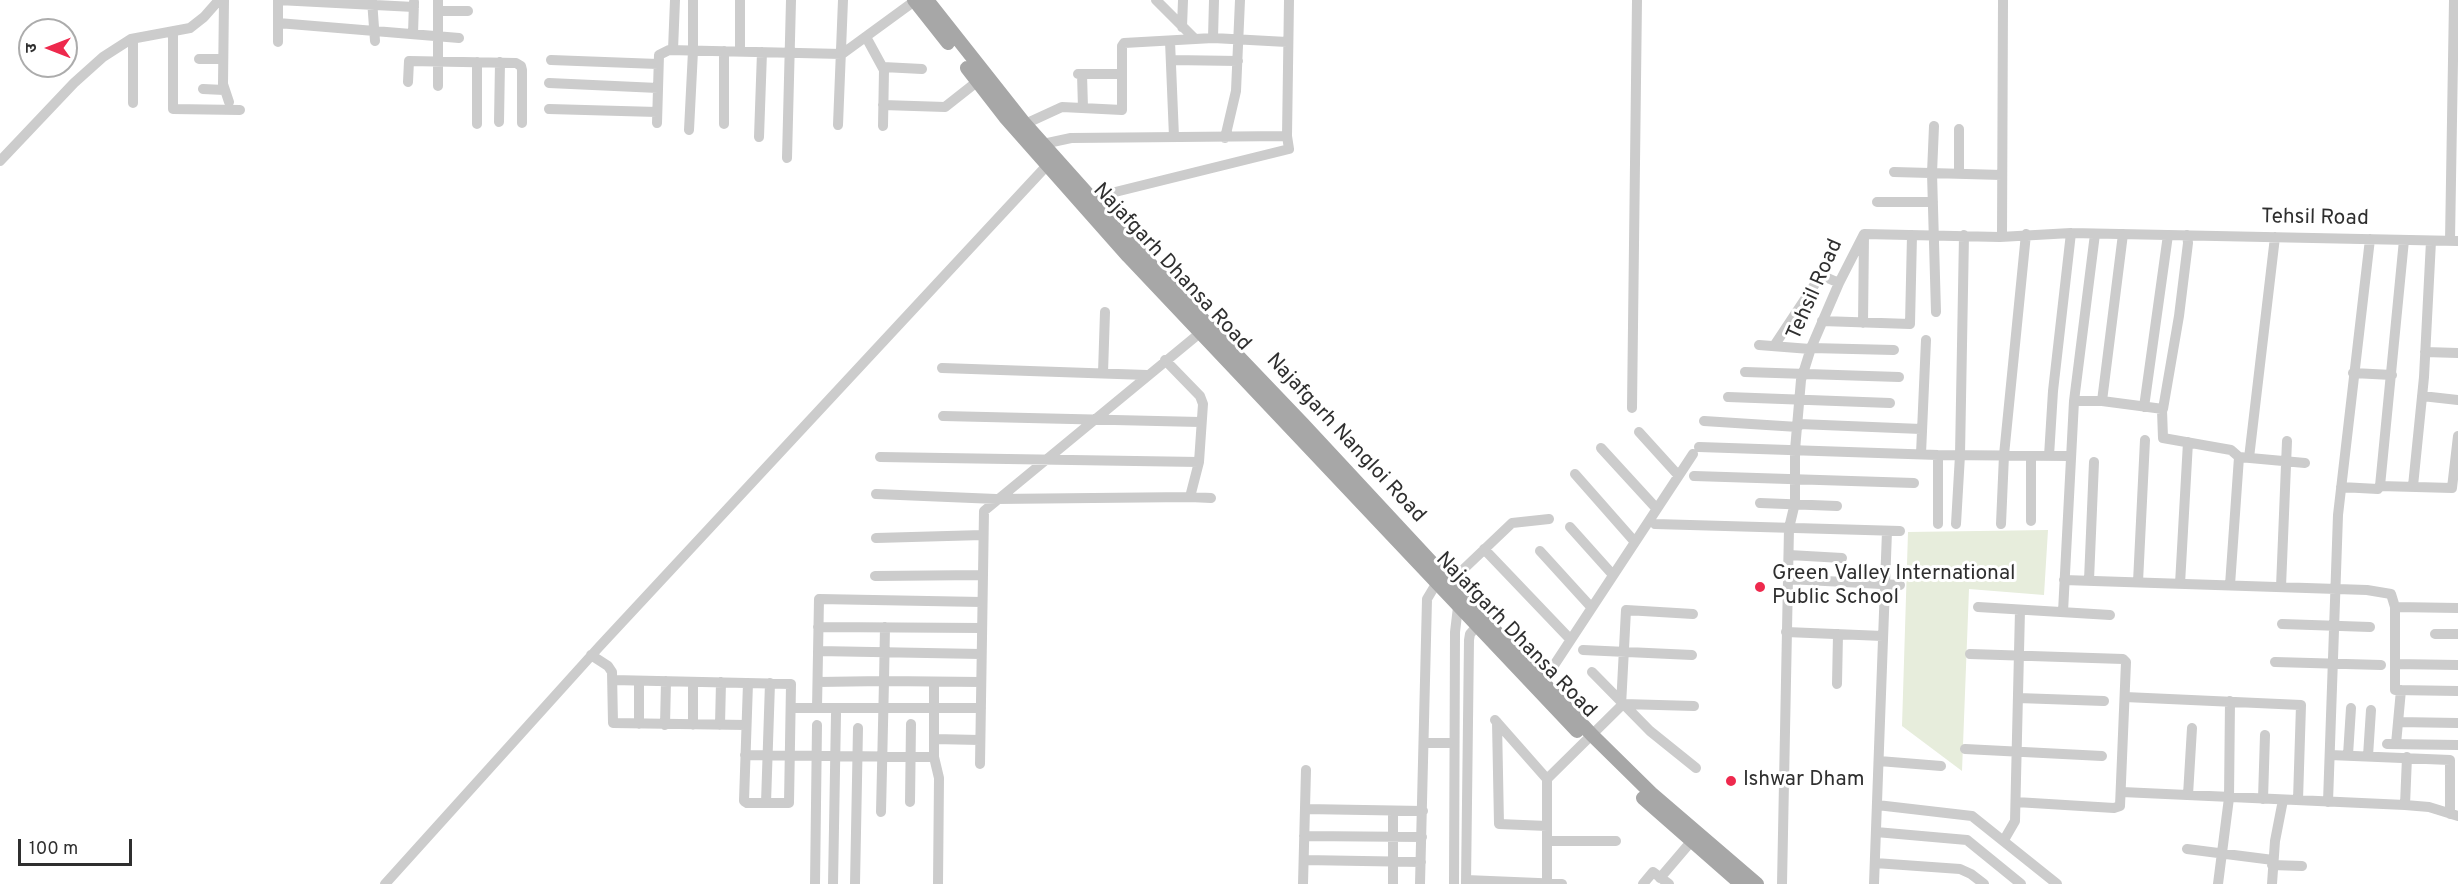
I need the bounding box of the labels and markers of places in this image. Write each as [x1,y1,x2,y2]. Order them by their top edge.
place label: Green Valley International Public School [1772,562,2016,612]
marker: Green Valley International Public School [1753,580,1767,594]
place label: Ishwar Dham [1743,768,1865,794]
marker: Ishwar Dham [1724,774,1738,788]

